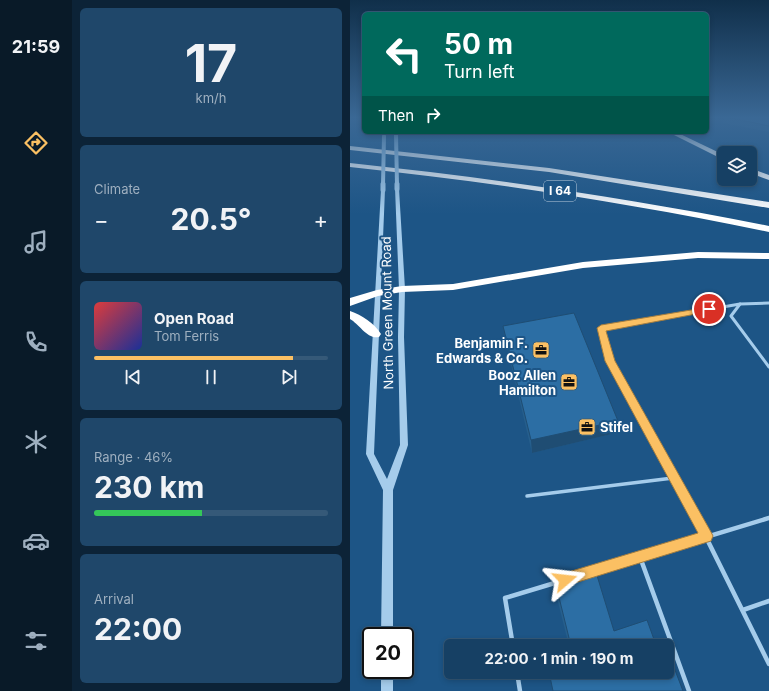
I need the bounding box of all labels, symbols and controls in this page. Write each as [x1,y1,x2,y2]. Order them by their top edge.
text: 50 m [444,27,513,61]
icon: left [378,28,430,80]
text: 17 [185,32,237,95]
text: 21:59 [12,36,60,57]
text: Turn left [444,61,514,82]
text: km/h [196,90,226,106]
icon: right [422,104,444,126]
text: Then [378,106,414,125]
icon: directions [22,129,50,157]
map controls [717,146,757,186]
button: layers [717,146,757,186]
text: Climate [94,181,140,197]
road number: I 64 [544,181,576,201]
text: 20.5° [171,201,251,237]
text: − [94,207,109,233]
text: + [313,207,328,233]
icon: music [22,228,50,256]
street label: North Green Mount Road [378,236,396,390]
pin [692,292,726,326]
icon: arrive [698,298,720,320]
text: Open Road [154,309,234,328]
icon: phone [22,328,50,356]
text: Tom Ferris [154,328,219,344]
place label: Benjamin F. Edwards & Co. [436,335,528,366]
office icon: Benjamin F. Edwards & Co. [531,340,551,360]
icon: previous [122,366,144,388]
icon: pause [200,366,222,388]
icon: next [278,366,300,388]
place label: Booz Allen Hamilton [489,367,556,398]
office icon: Booz Allen Hamilton [559,372,579,392]
office icon: Stifel [577,417,597,437]
place label: Stifel [600,419,633,435]
icon: climate [22,428,50,456]
text: Range · 46% [94,449,173,465]
text: 230 km [94,469,204,505]
icon: car [22,527,50,555]
position arrow [544,559,586,601]
text: Arrival [94,591,134,607]
text: 22:00 [94,611,182,647]
icon: filters [22,627,50,655]
speed limit sign: 20 [362,627,414,679]
text: 22:00 · 1 min · 190 m [484,649,634,668]

